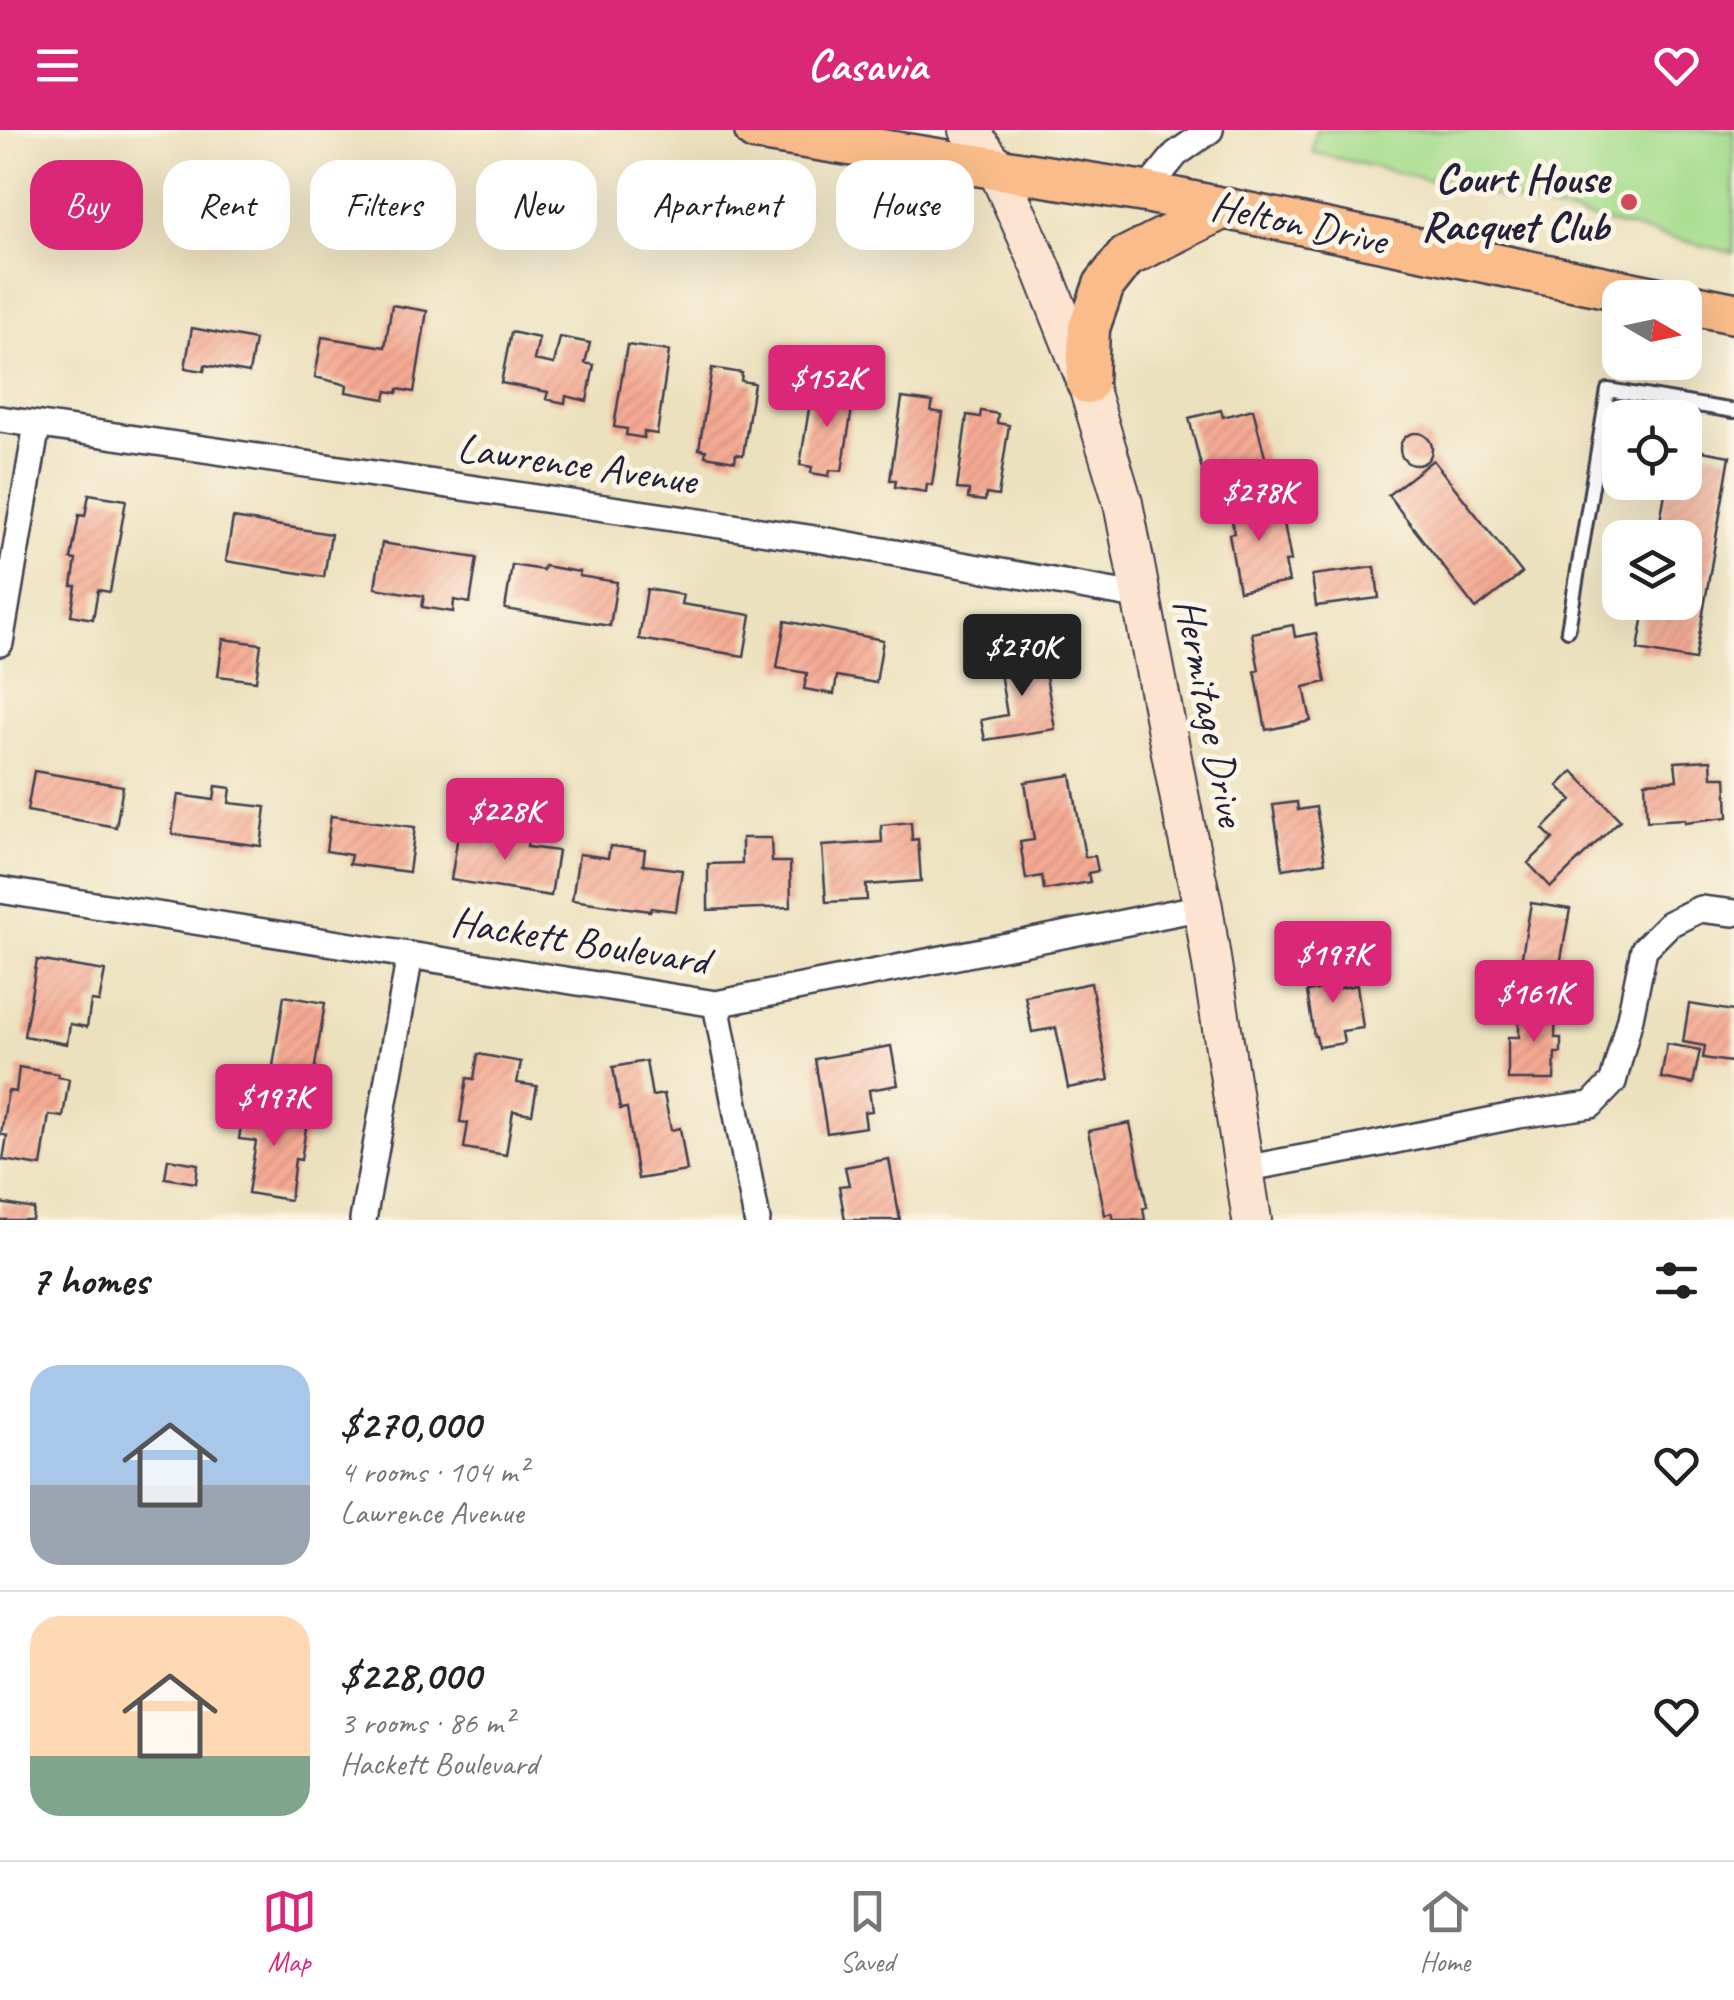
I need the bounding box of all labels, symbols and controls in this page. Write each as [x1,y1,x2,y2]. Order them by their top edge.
text: Casavia [807,37,927,94]
icon: menu [30,38,85,93]
icon: heart [1649,38,1704,93]
place label: Court House Racquet Club [1421,152,1612,253]
chip: Buy [30,160,143,250]
chip: Rent [163,160,290,250]
chip: Filters [310,160,456,250]
chip: New [476,160,597,250]
chip: Apartment [617,160,816,250]
chip: House [836,160,974,250]
street label: Helton Drive [1207,179,1395,268]
marker: Court House Racquet Club [1618,191,1640,213]
north arrow [1602,280,1702,380]
map controls [1602,280,1702,620]
pin: $152K [757,345,897,430]
text: $152K [790,357,864,398]
button: locate [1602,400,1702,500]
street label: Lawrence Avenue [454,421,702,507]
pin: $278K [1189,459,1329,544]
text: $278K [1222,471,1296,512]
button: layers [1602,520,1702,620]
street label: Hermitage Drive [1162,594,1258,833]
pin: $270K [952,614,1092,699]
text: $270K [985,626,1059,667]
pin: $228K [435,778,575,863]
text: $228K [468,790,542,831]
street label: Hackett Boulevard [448,895,719,988]
pin: $197K [1263,921,1403,1006]
text: $197K [1296,933,1370,974]
pin: $161K [1464,960,1604,1045]
text: $161K [1497,972,1571,1013]
pin: $197K [204,1064,344,1149]
text: $197K [237,1076,311,1117]
icon: filters [1649,1253,1704,1308]
text: 7 homes [30,1254,148,1307]
text: $270,000 [340,1398,480,1451]
icon: home [110,1405,230,1525]
icon: heart [1649,1438,1704,1493]
text: 4 rooms · 104 m² [340,1451,527,1492]
text: Lawrence Avenue [340,1492,523,1533]
text: $228,000 [340,1649,481,1702]
icon: home [110,1656,230,1776]
icon: heart [1649,1689,1704,1744]
text: 3 rooms · 86 m² [340,1702,513,1743]
text: Hackett Boulevard [340,1743,538,1784]
tab: Map [262,1884,317,1979]
tab: Saved [840,1884,895,1979]
tab: Home [1418,1884,1473,1979]

